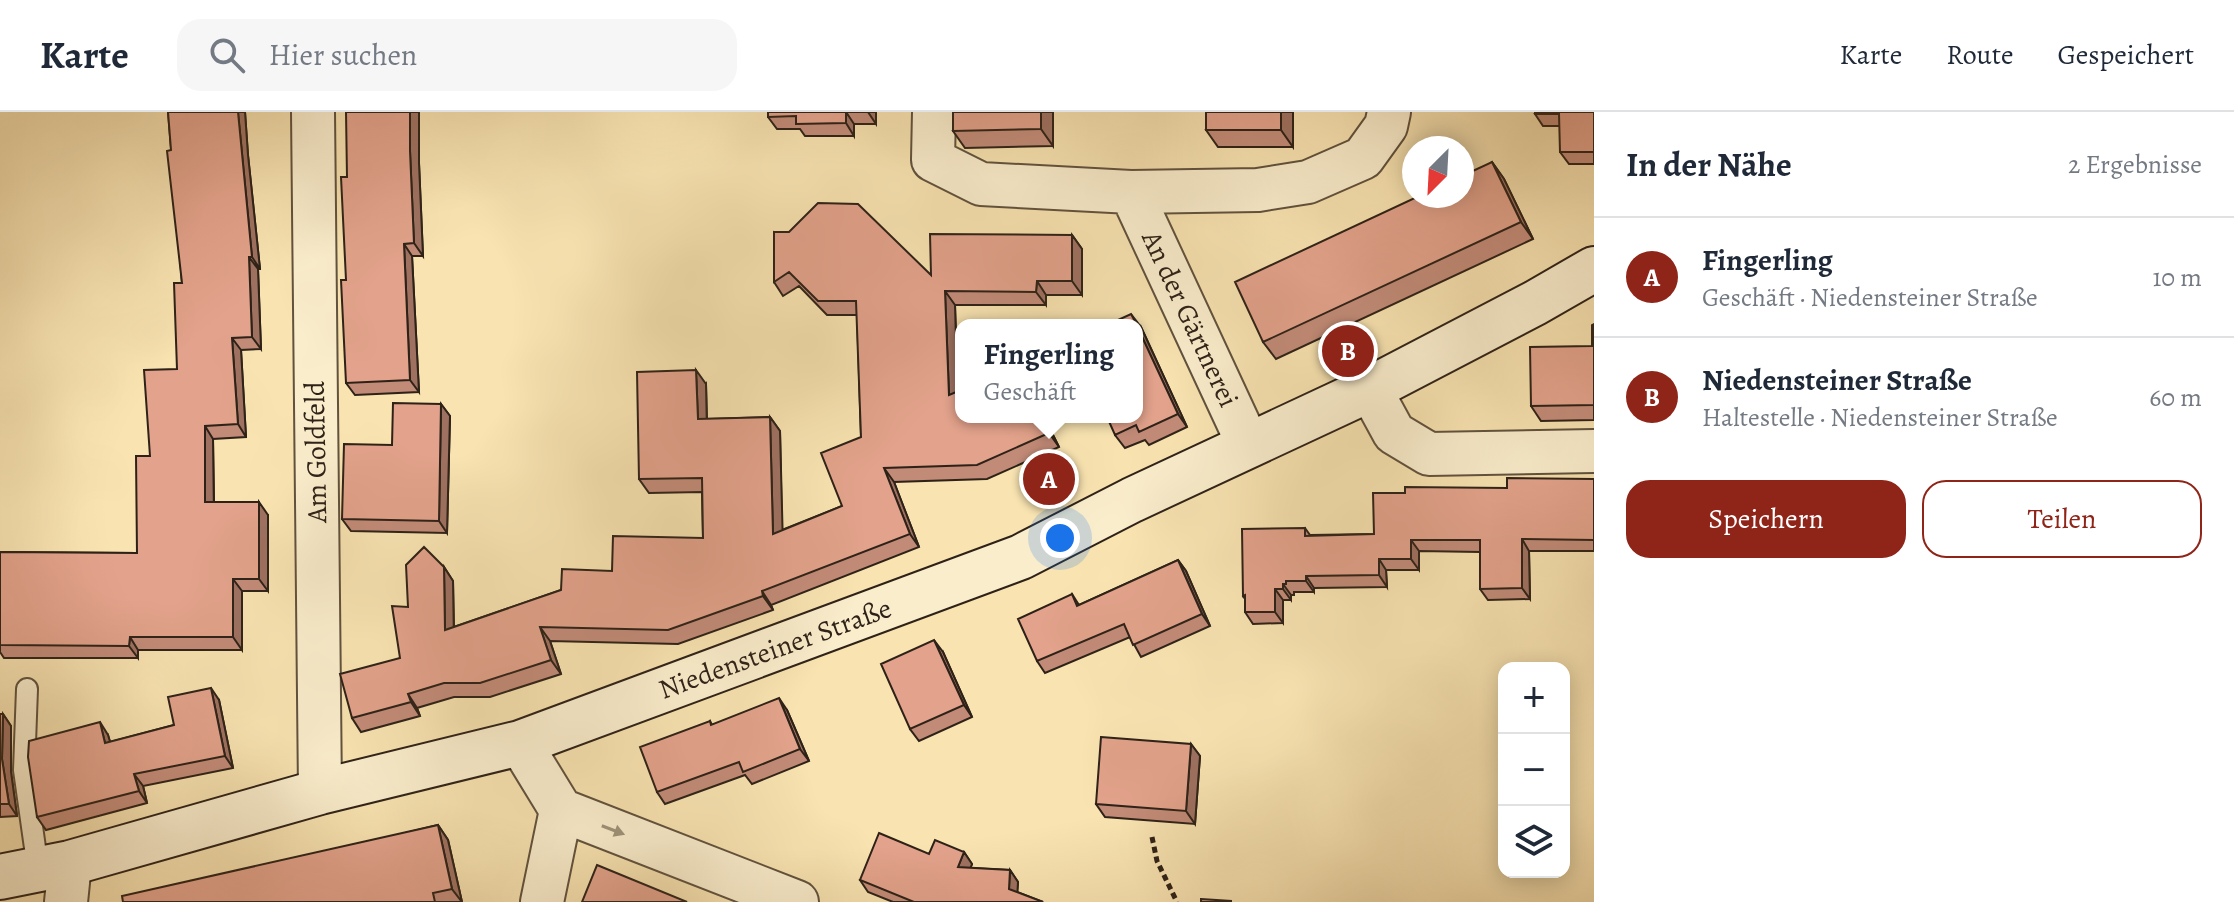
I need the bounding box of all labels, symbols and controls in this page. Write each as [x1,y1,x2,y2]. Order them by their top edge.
search box [177,19,737,91]
text: Karte [40,29,129,81]
icon: search [205,33,249,77]
text: Hier suchen [269,35,417,75]
text: Karte [1839,36,1902,74]
text: Route [1946,36,2014,74]
text: Gespeichert [2058,36,2194,74]
north arrow [1402,136,1474,208]
text: In der Nähe [1626,141,1792,188]
text: 2 Ergebnisse [2068,147,2202,182]
street label: An der Gärtnerei [1132,224,1248,413]
text: Fingerling [1702,240,1833,280]
text: A [1644,260,1660,295]
text: 10 m [2152,260,2202,295]
text: Geschäft · Niedensteiner Straße [1702,280,2038,315]
popup [955,319,1143,423]
pin: B [1322,321,1374,381]
text: Fingerling [984,334,1114,374]
text: Niedensteiner Straße [1702,360,1972,400]
text: Geschäft [984,374,1076,409]
street label: Am Goldfeld [296,380,336,524]
text: B [1644,380,1660,415]
text: 60 m [2149,380,2202,415]
text: Haltestelle · Niedensteiner Straße [1702,400,2058,435]
pin: A [1023,449,1075,509]
button: Speichern [1626,480,1906,558]
button: Teilen [1922,480,2202,558]
your location [1040,518,1080,558]
street label: Niedensteiner Straße [653,589,897,709]
map controls [1498,662,1570,878]
button: + [1498,662,1570,734]
button: − [1498,734,1570,806]
button: layers [1498,806,1570,878]
one-way arrow [601,824,625,837]

